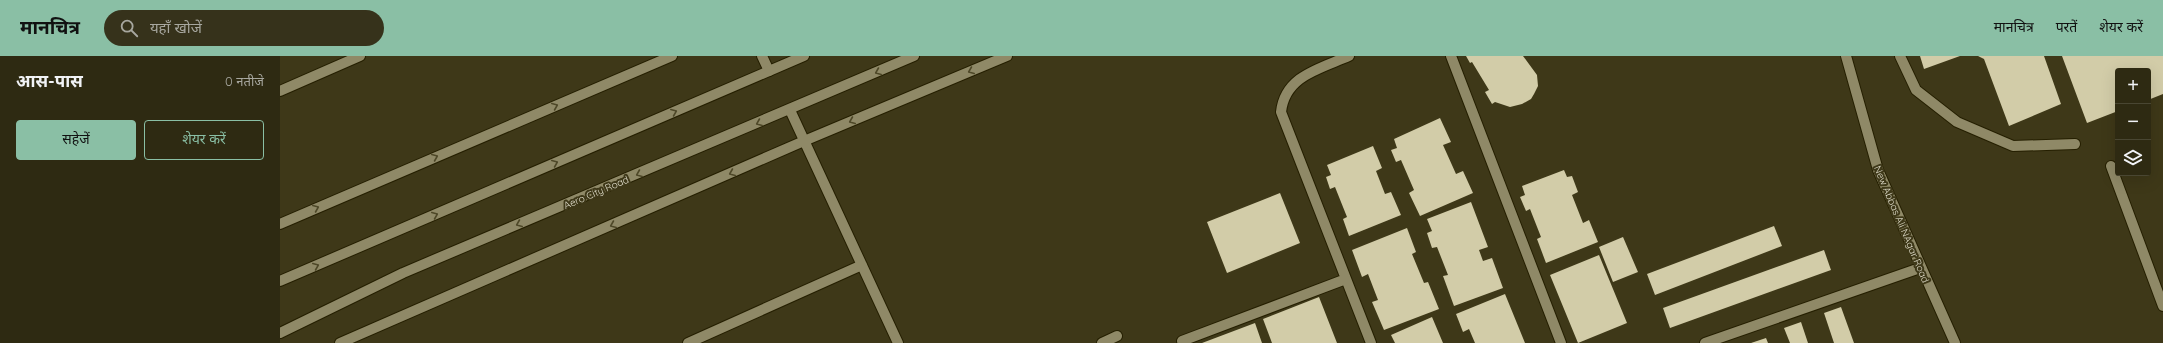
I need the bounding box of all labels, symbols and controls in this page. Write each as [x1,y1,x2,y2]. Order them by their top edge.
search box [104,10,384,46]
text: मानचित्र [20,15,80,39]
icon: search [118,17,140,39]
text: यहाँ खोजें [150,18,202,37]
text: मानचित्र [1994,18,2034,36]
text: परतें [2056,18,2077,36]
text: शेयर करें [2099,18,2143,36]
one-way arrow [968,66,976,74]
one-way arrow [875,67,882,75]
map controls [2115,68,2151,176]
button: + [2115,68,2151,104]
text: आस-पास [16,70,83,91]
text: 0 नतीजे [225,73,264,89]
one-way arrow [550,103,558,111]
button: − [2115,104,2151,140]
one-way arrow [670,109,678,117]
one-way arrow [848,117,855,125]
one-way arrow [755,118,763,126]
button: सहेजें [16,120,136,160]
button: शेयर करें [144,120,264,160]
button: layers [2115,140,2151,176]
one-way arrow [432,154,439,162]
one-way arrow [551,160,558,168]
street label: New Abbas Ali NAgar Road [1871,164,1932,285]
one-way arrow [729,168,736,176]
one-way arrow [636,169,643,177]
street label: Aero City Road [562,173,631,212]
one-way arrow [312,205,319,213]
one-way arrow [432,211,439,219]
one-way arrow [516,220,523,228]
one-way arrow [609,220,616,228]
one-way arrow [311,263,319,271]

